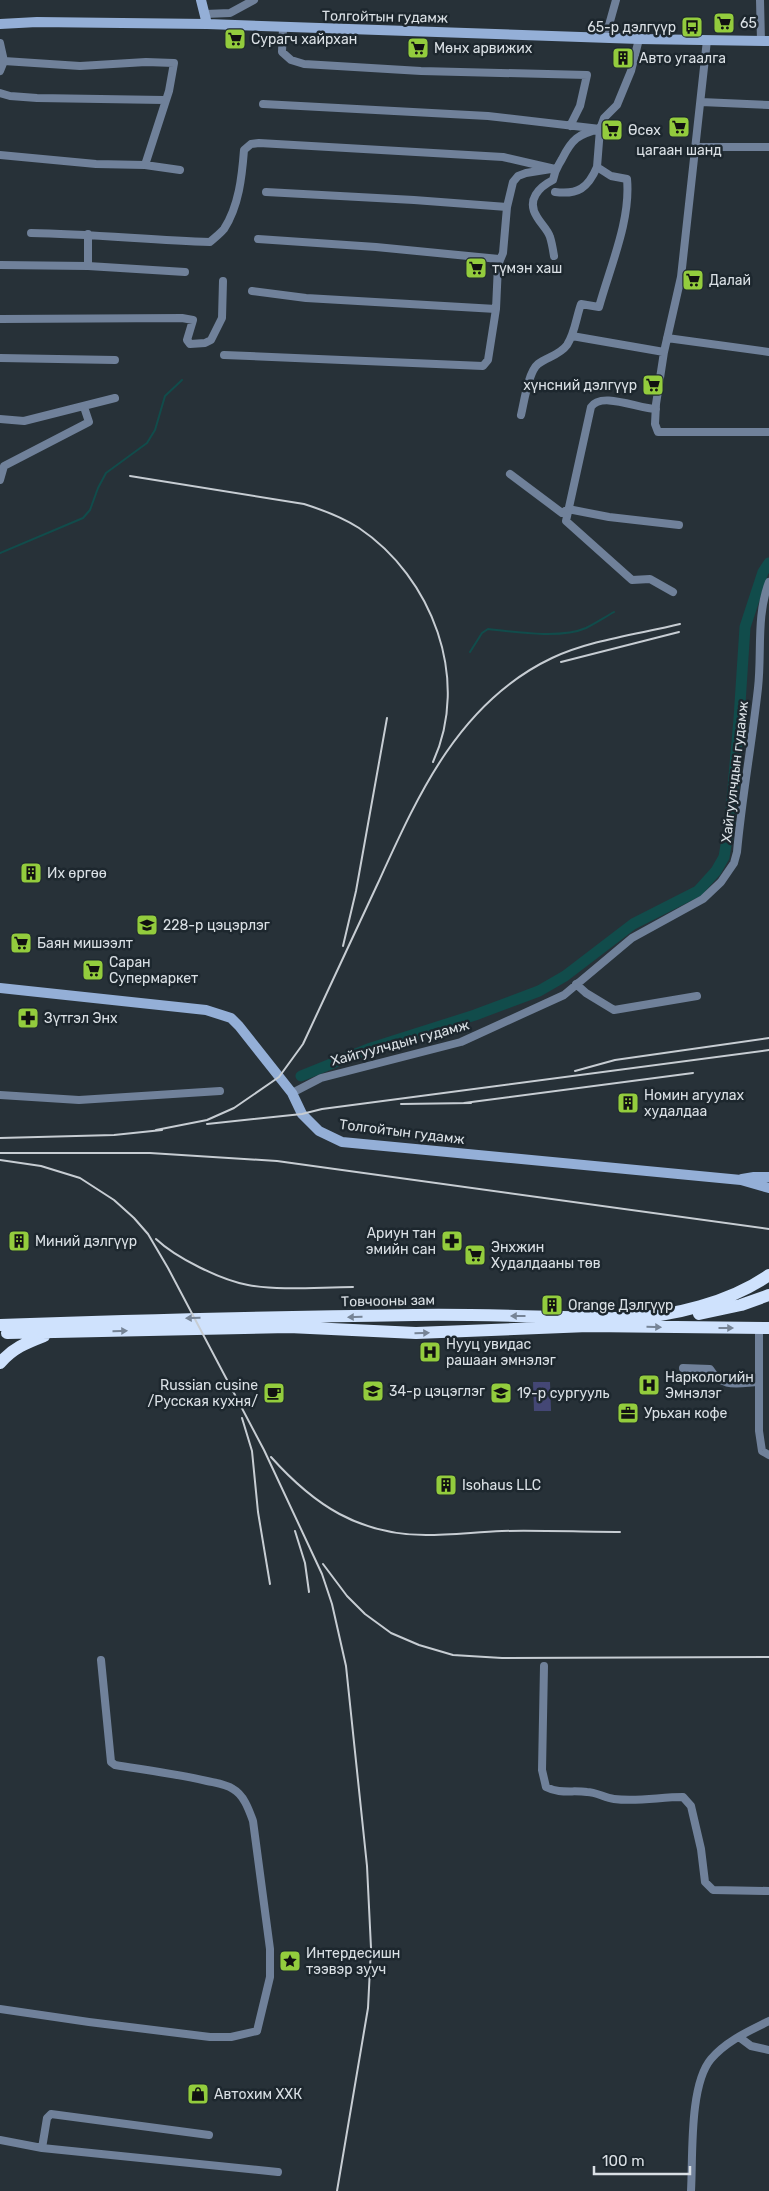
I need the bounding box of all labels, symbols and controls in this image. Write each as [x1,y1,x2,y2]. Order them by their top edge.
street label: Толгойтын гудамж [322,7,448,27]
supermarket icon: 65 [712,11,736,35]
bus stop icon: 65-р дэлгүүр [680,15,704,39]
place label: 65 [740,15,757,32]
place label: 65-р дэлгүүр [587,19,676,36]
supermarket icon: Сурагч хайрхан [223,27,247,51]
place label: Сурагч хайрхан [251,31,357,48]
supermarket icon: Мөнх арвижих [406,36,430,60]
place label: Мөнх арвижих [434,40,533,57]
building icon: Авто угаалга [611,46,635,70]
place label: Авто угаалга [639,50,726,67]
supermarket icon: цагаан шанд [667,115,691,139]
supermarket icon: Өсөх [600,118,624,142]
place label: Өсөх [628,122,661,139]
place label: цагаан шанд [636,142,722,159]
supermarket icon: түмэн хаш [464,256,488,280]
place label: түмэн хаш [492,260,562,277]
supermarket icon: Далай [681,268,705,292]
place label: Далай [709,272,751,289]
supermarket icon: хүнсний дэлгүүр [641,373,665,397]
place label: хүнсний дэлгүүр [523,377,637,394]
street label: Хайгуулчдын гудамж [718,700,752,844]
building icon: Их өргөө [19,861,43,885]
place label: Их өргөө [47,865,107,882]
school or university icon: 228-р цэцэрлэг [135,913,159,937]
place label: 228-р цэцэрлэг [163,917,270,934]
supermarket icon: Баян мишээлт [9,931,33,955]
place label: Баян мишээлт [37,935,133,952]
place label: Саран Супермаркет [109,954,198,987]
supermarket icon: Саран Супермаркет [81,958,105,982]
pharmacy icon: Зүтгэл Энх [16,1006,40,1030]
place label: Зүтгэл Энх [44,1010,118,1027]
street label: Хайгуулчдын гудамж [329,1016,471,1070]
place label: Номин агуулах худалдаа [644,1087,745,1120]
building icon: Номин агуулах худалдаа [616,1091,640,1115]
street label: Толгойтын гудамж [338,1116,466,1148]
place label: Ариун тан эмийн сан [366,1225,436,1258]
building icon: Миний дэлгүүр [7,1229,31,1253]
pharmacy icon: Ариун тан эмийн сан [440,1229,464,1253]
place label: Миний дэлгүүр [35,1233,137,1250]
place label: Энхжин Худалдааны төв [491,1239,601,1272]
supermarket icon: Энхжин Худалдааны төв [463,1243,487,1267]
street label: Товчооны зам [341,1292,435,1310]
building icon: Orange Дэлгүүр [540,1293,564,1317]
place label: Orange Дэлгүүр [568,1297,673,1314]
one-way arrow [510,1312,526,1320]
one-way arrow [347,1313,363,1321]
one-way arrow [185,1315,201,1323]
one-way arrow [647,1323,663,1331]
one-way arrow [719,1324,735,1332]
one-way arrow [112,1327,128,1335]
one-way arrow [414,1328,430,1336]
place label: Нууц увидас рашаан эмнэлэг [446,1336,556,1369]
hospital icon: Нууц увидас рашаан эмнэлэг [418,1340,442,1364]
place label: Наркологийн Эмнэлэг [665,1369,754,1402]
hospital icon: Наркологийн Эмнэлэг [637,1373,661,1397]
place label: Russian cusine /Русская кухня/ [147,1377,258,1410]
school or university icon: 34-р цэцэглэг [361,1379,385,1403]
cafe icon: Russian cusine /Русская кухня/ [262,1381,286,1405]
school or university icon: 19-р сургууль [489,1381,513,1405]
place label: 34-р цэцэглэг [389,1383,485,1400]
place label: 19-р сургууль [517,1385,609,1402]
office icon: Урьхан кофе [616,1401,640,1425]
place label: Урьхан кофе [644,1405,728,1422]
building icon: Isohaus LLC [434,1473,458,1497]
place label: Isohaus LLC [462,1477,541,1494]
place label: Интердесишн тээвэр зууч [306,1945,400,1978]
place icon: Интердесишн тээвэр зууч [278,1949,302,1973]
shop icon: Автохим ХХК [186,2082,210,2106]
place label: Автохим ХХК [214,2086,302,2103]
scale bar [594,2144,690,2176]
text: 100 m [602,2152,644,2170]

